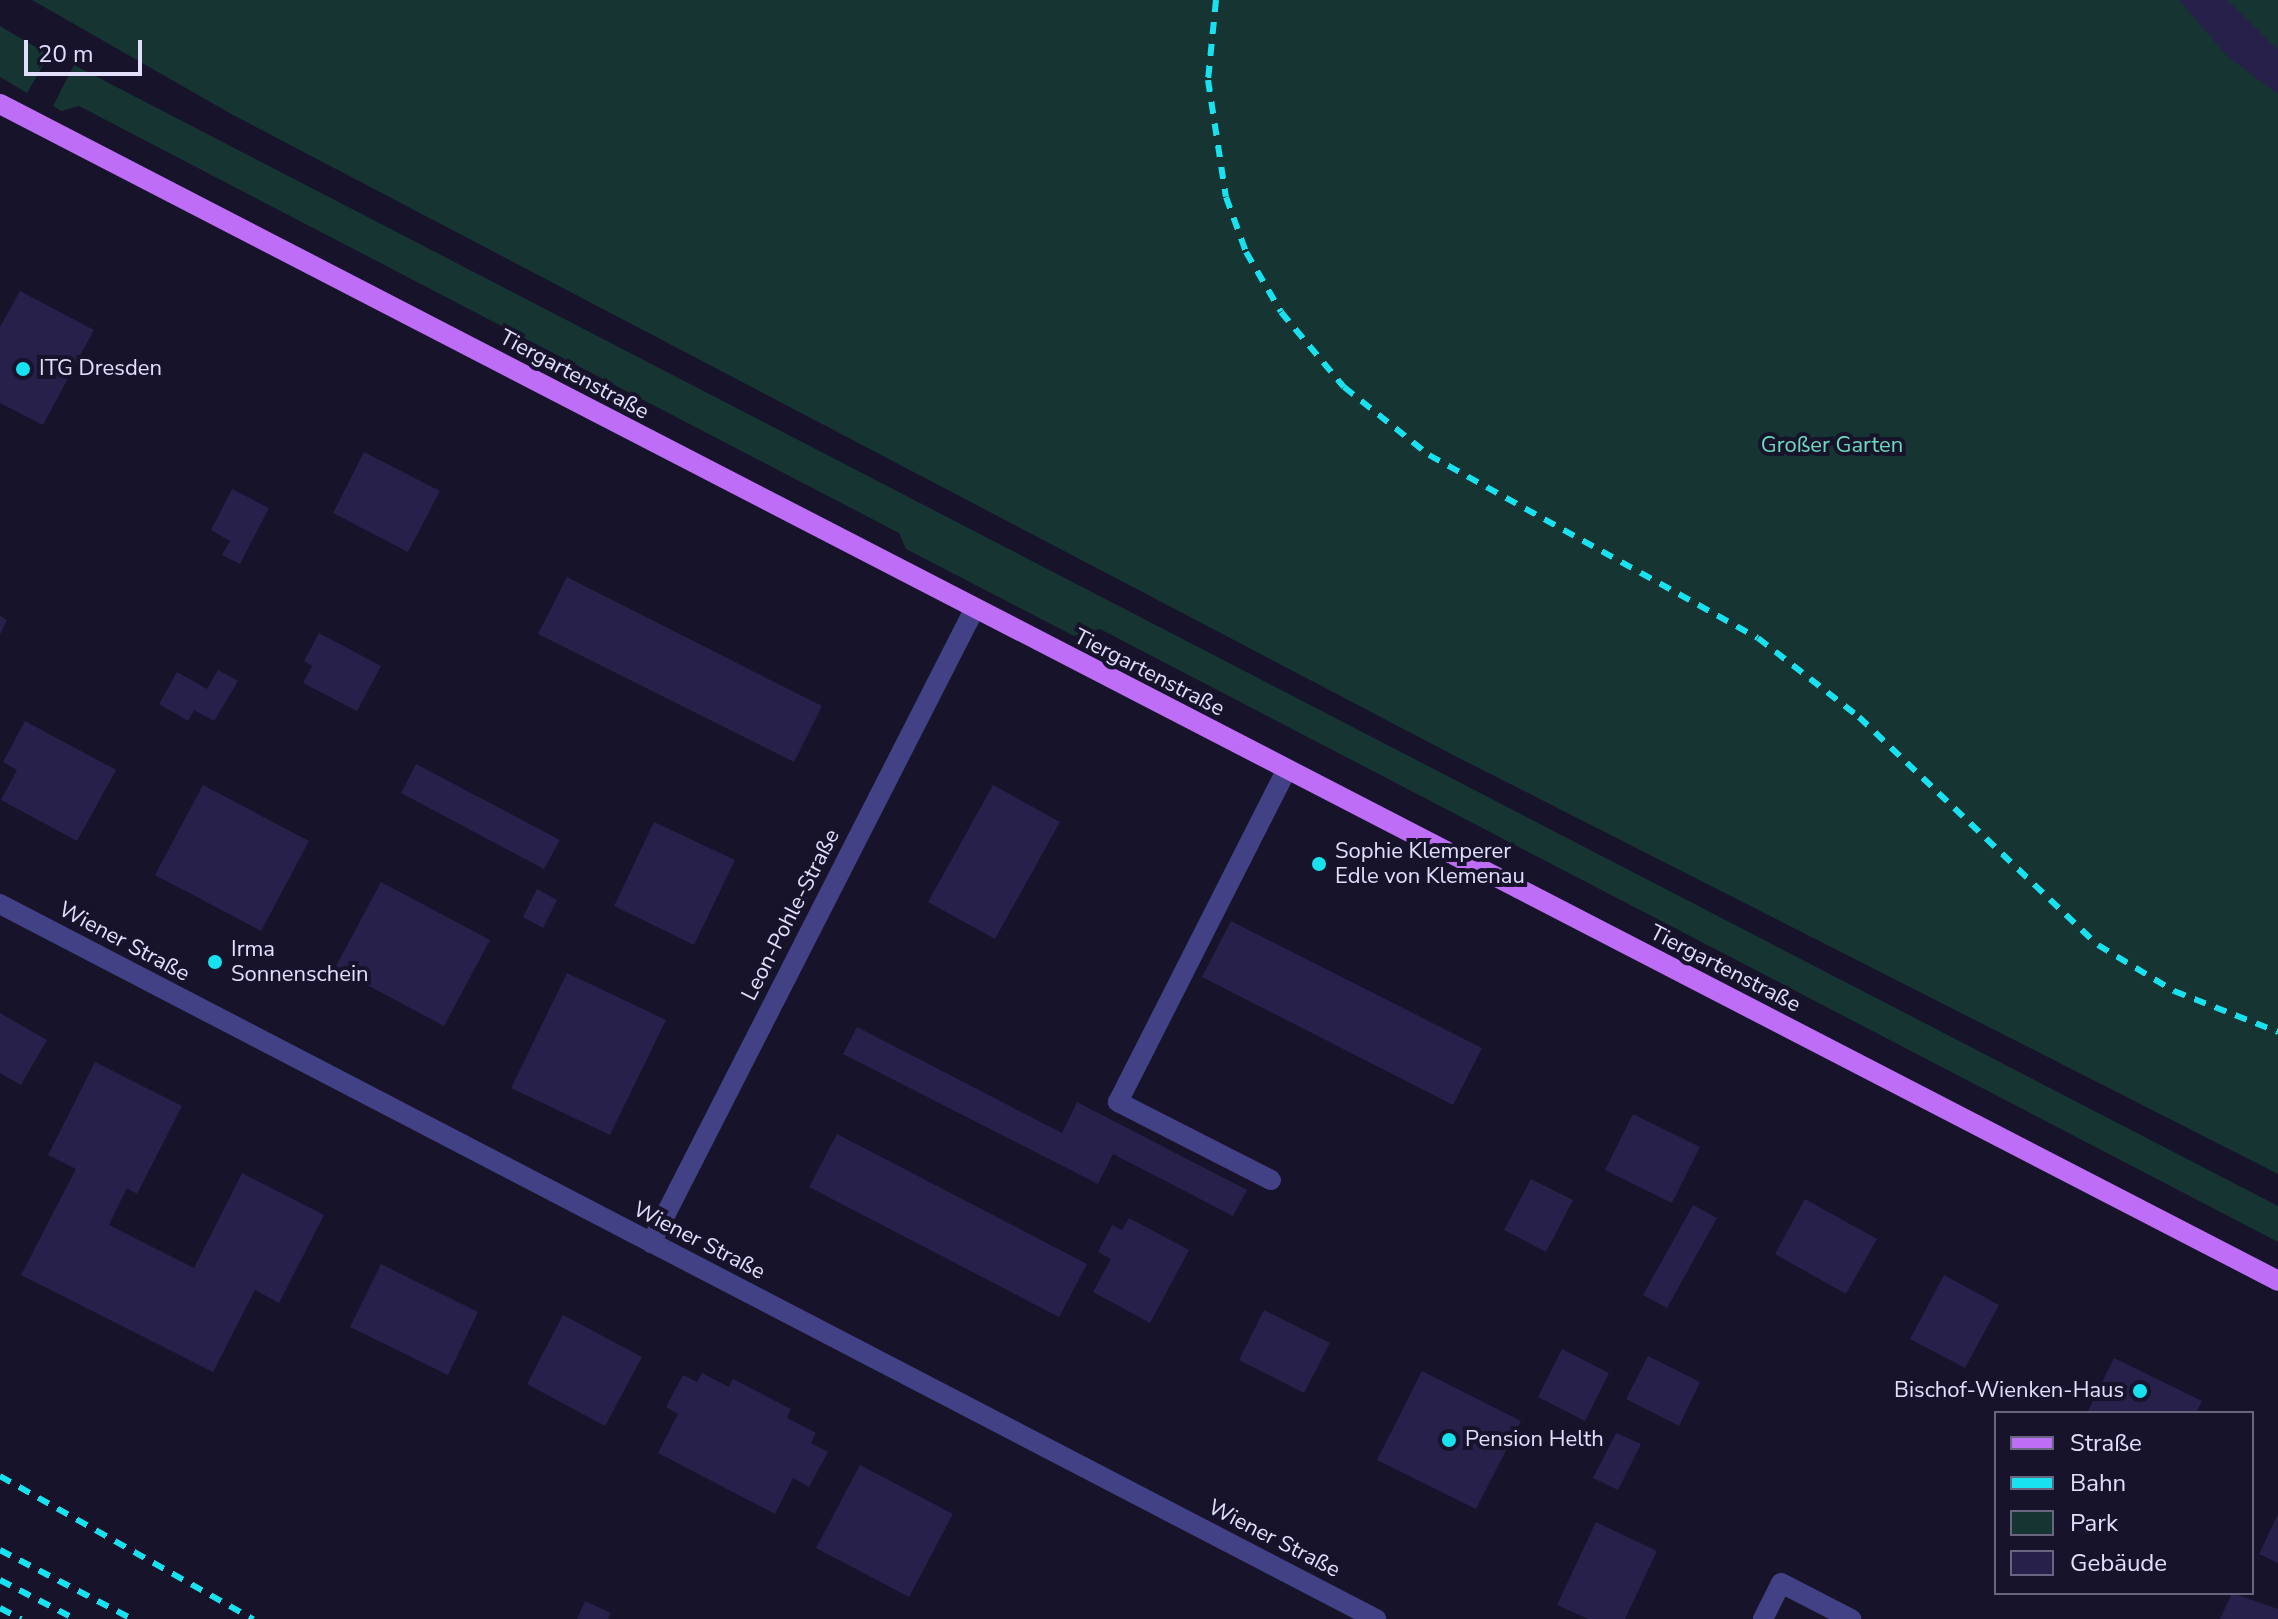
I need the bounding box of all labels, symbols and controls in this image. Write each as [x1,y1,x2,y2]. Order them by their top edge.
scale bar [28,24,146,74]
text: 20 m [38,38,94,70]
street label: Tiergartenstraße [495,325,653,425]
place label: ITG Dresden [39,356,162,382]
marker: ITG Dresden [14,360,32,378]
park label: Großer Garten [1761,433,1903,459]
street label: Tiergartenstraße [1069,624,1229,722]
street label: Leon-Pohle-Straße [736,825,846,1005]
place label: Sophie Klemperer Edle von Klemenau [1335,838,1525,890]
marker: Sophie Klemperer Edle von Klemenau [1310,855,1328,873]
street label: Wiener Straße [54,896,194,988]
street label: Tiergartenstraße [1645,920,1805,1018]
place label: Irma Sonnenschein [231,936,369,988]
marker: Irma Sonnenschein [206,953,224,971]
street label: Wiener Straße [629,1196,769,1286]
place label: Bischof-Wienken-Haus [1894,1378,2124,1404]
marker: Bischof-Wienken-Haus [2131,1382,2149,1400]
legend [1994,1411,2254,1595]
place label: Pension Helth [1465,1427,1604,1453]
text: Straße [2070,1427,2142,1459]
marker: Pension Helth [1440,1431,1458,1449]
text: Bahn [2070,1467,2126,1499]
street label: Wiener Straße [1204,1494,1344,1584]
text: Park [2070,1507,2118,1539]
text: Gebäude [2070,1547,2167,1579]

